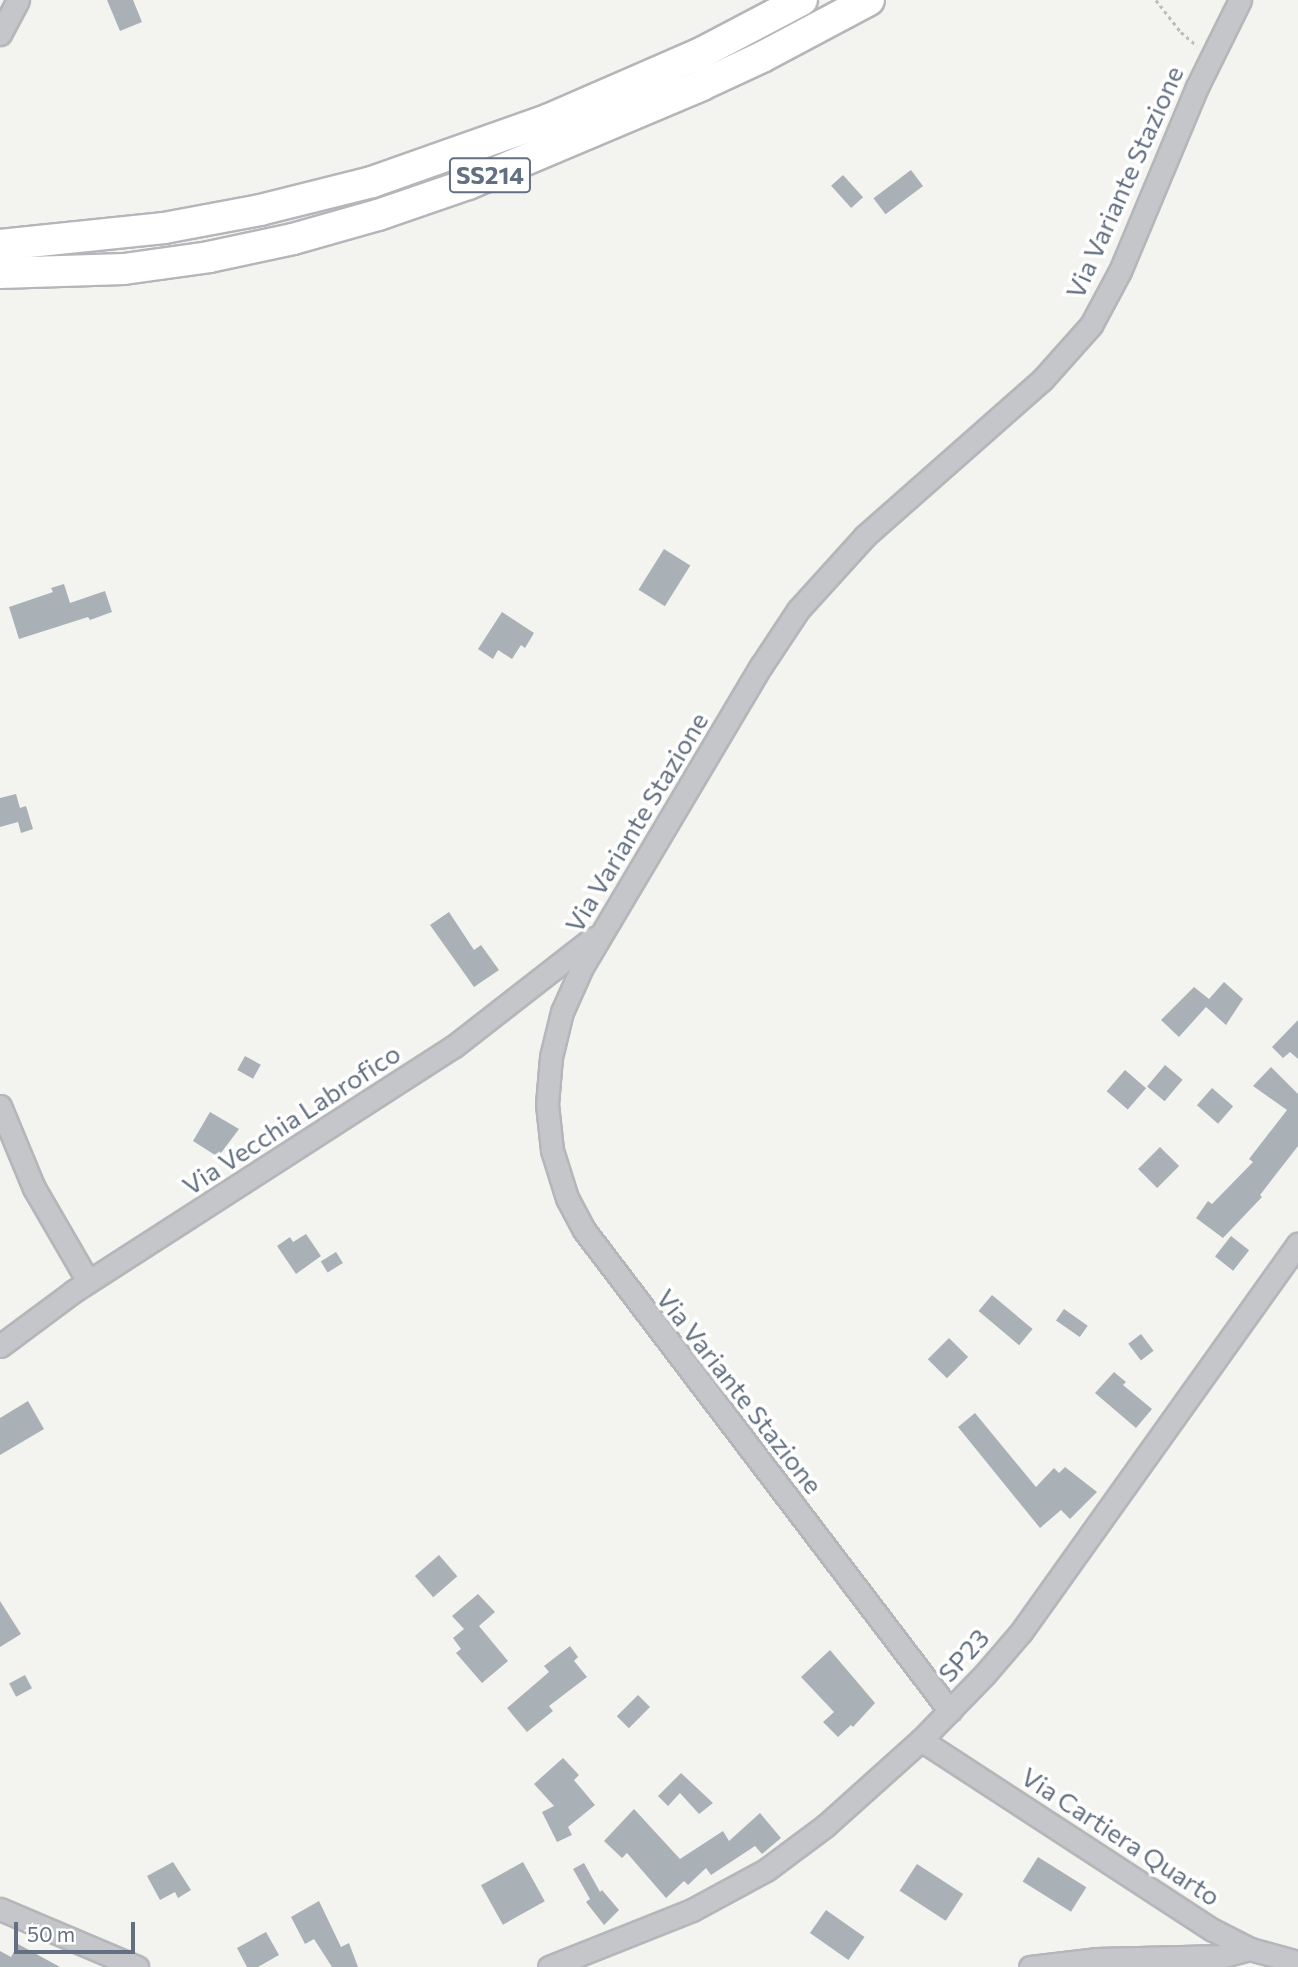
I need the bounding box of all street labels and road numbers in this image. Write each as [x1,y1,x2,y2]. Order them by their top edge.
street label: Via Variante Stazione [1059,61,1189,303]
road number: SS214 [448,154,532,196]
street label: Via Variante Stazione [558,706,714,938]
street label: Via Vecchia Labrofico [176,1037,406,1201]
street label: Via Variante Stazione [650,1283,830,1499]
street label: SP23 [931,1622,995,1688]
street label: Via Cartiera Quarto [1016,1760,1226,1912]

